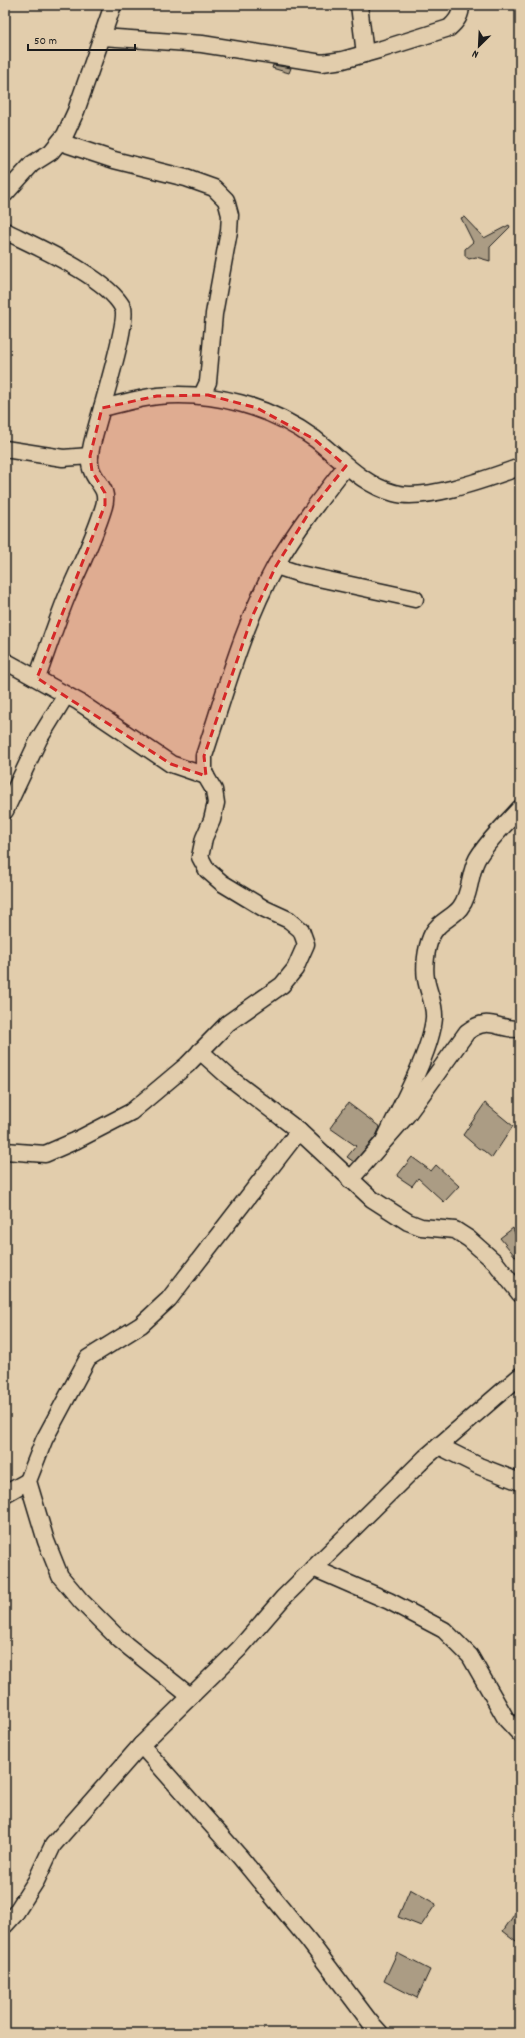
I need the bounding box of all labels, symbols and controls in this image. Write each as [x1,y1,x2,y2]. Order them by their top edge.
scale bar [28,26,135,52]
north arrow [459,26,499,66]
text: 50 m [34,33,57,50]
text: N [469,45,481,62]

